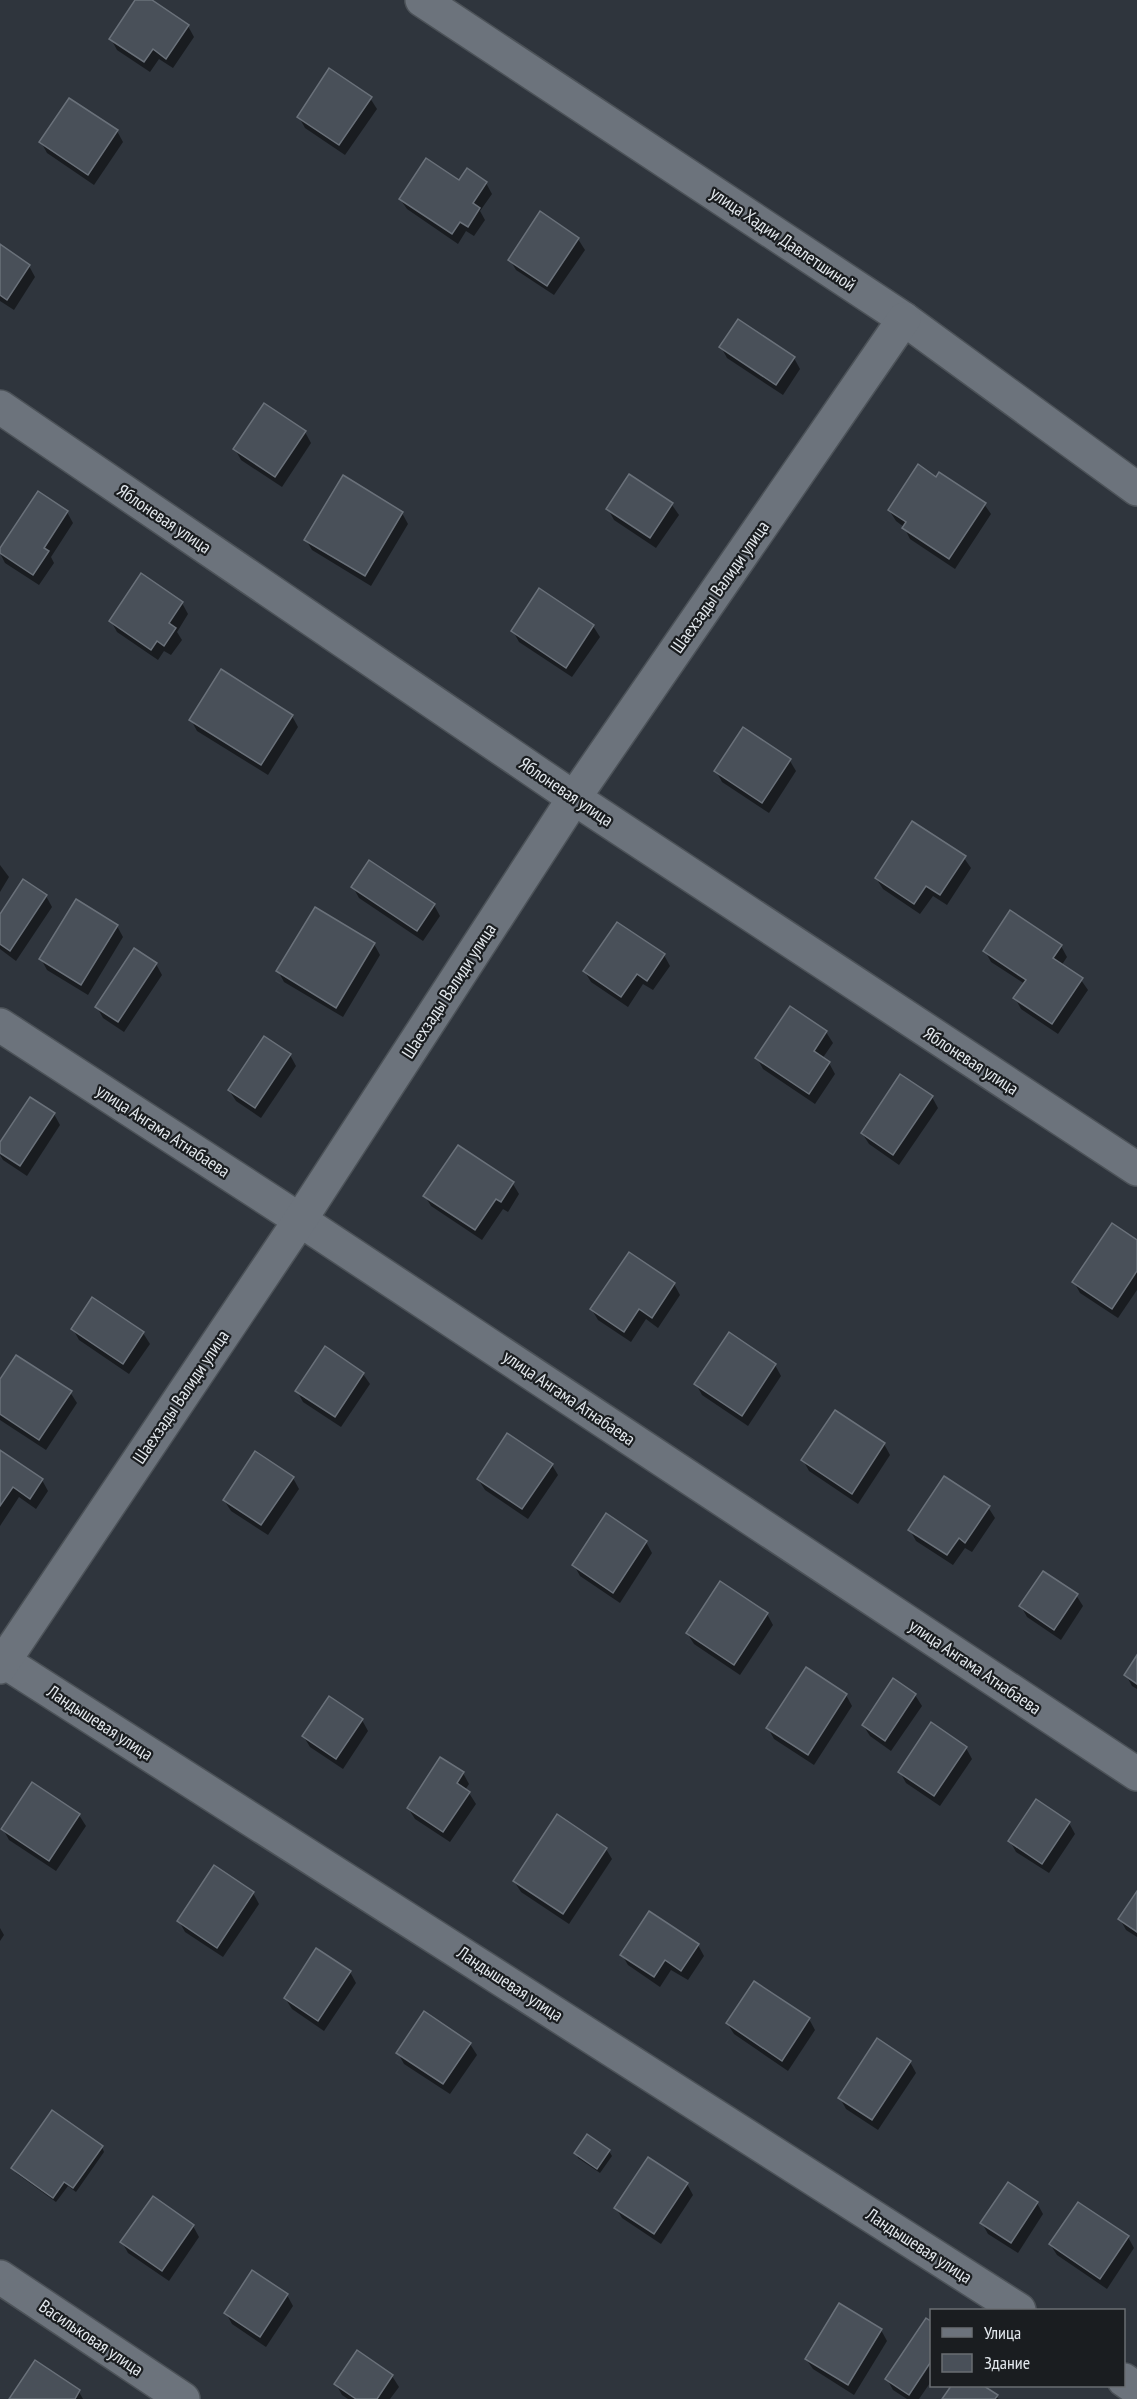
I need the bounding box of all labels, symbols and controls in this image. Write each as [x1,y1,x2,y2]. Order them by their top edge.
street label: улица Хадии Давлетшиной [706,181,860,296]
street label: Яблоневая улица [113,479,216,558]
street label: Шаехзады Валиди улица [665,516,774,657]
street label: Яблоневая улица [515,752,618,831]
street label: Шаехзады Валиди улица [396,919,501,1063]
street label: Яблоневая улица [920,1021,1023,1100]
street label: улица Ангама Атнабаева [92,1079,234,1182]
street label: Шаехзады Валиди улица [127,1325,234,1468]
street label: улица Ангама Атнабаева [499,1345,640,1450]
street label: улица Ангама Атнабаева [905,1614,1046,1719]
street label: Ландышевая улица [42,1679,158,1765]
street label: Ландышевая улица [452,1940,568,2026]
street label: Ландышевая улица [861,2202,977,2288]
street label: Васильковая улица [35,2294,148,2381]
legend [930,2309,1125,2387]
text: Улица [984,2321,1021,2344]
text: Здание [984,2351,1030,2374]

